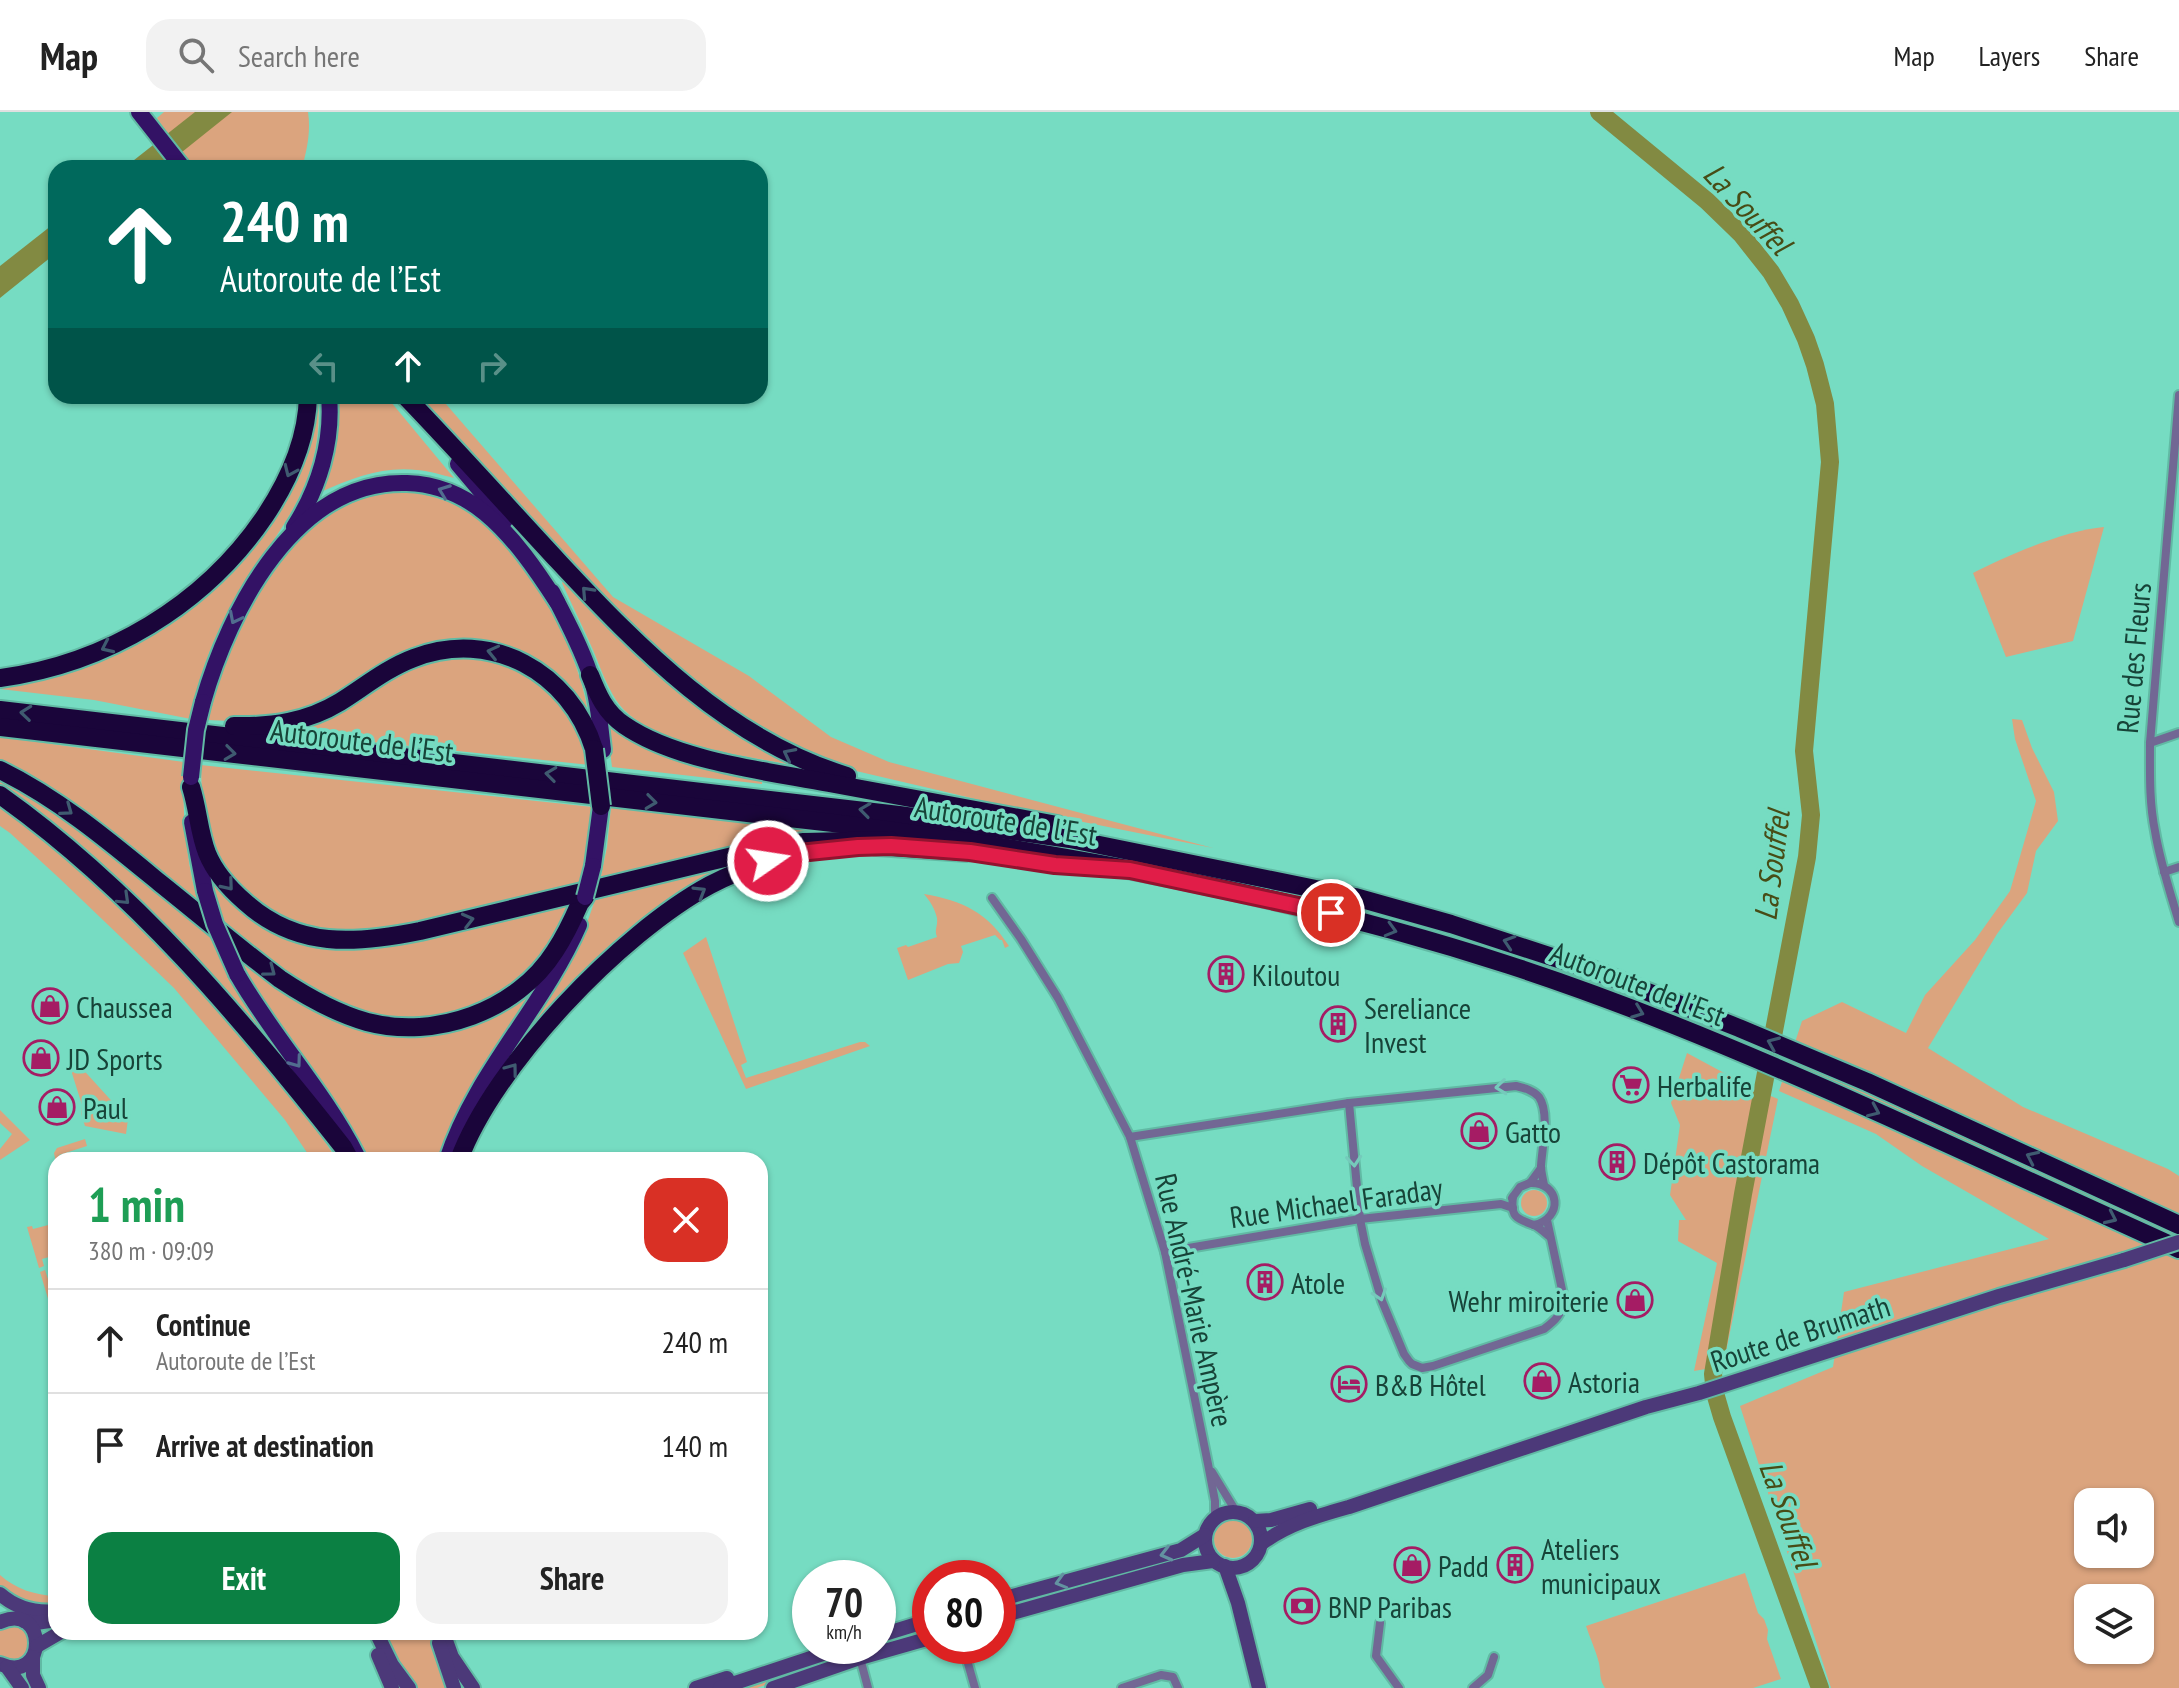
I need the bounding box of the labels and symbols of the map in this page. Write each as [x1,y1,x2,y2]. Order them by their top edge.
water label: La Souffel [1695,153,1803,265]
one-way arrow [283,463,299,477]
one-way arrow [438,484,452,500]
street label: Rue des Fleurs [2107,581,2159,735]
one-way arrow [582,587,596,601]
one-way arrow [229,609,244,624]
one-way arrow [100,638,115,654]
one-way arrow [486,645,500,662]
one-way arrow [19,705,32,722]
street label: Autoroute de l’Est [268,709,456,771]
one-way arrow [224,744,237,761]
one-way arrow [783,748,798,763]
one-way arrow [544,765,557,782]
street label: Autoroute de l’Est [912,786,1101,854]
one-way arrow [645,793,658,810]
one-way arrow [58,800,73,814]
one-way arrow [858,802,872,819]
water label: La Souffel [1743,805,1799,922]
position arrow [726,819,810,903]
one-way arrow [218,875,233,890]
pin [1297,879,1365,947]
one-way arrow [691,886,706,901]
one-way arrow [115,890,129,905]
one-way arrow [461,912,475,929]
one-way arrow [1384,921,1398,937]
street label: Autoroute de l’Est [1545,932,1732,1034]
one-way arrow [1502,936,1516,952]
building icon: Kiloutou [1207,955,1245,993]
place label: Kiloutou [1252,955,1340,994]
one-way arrow [261,962,276,976]
shop icon: Chaussea [31,987,69,1025]
place label: Chaussea [76,987,173,1026]
place label: Sereliance Invest [1364,988,1471,1061]
one-way arrow [1630,1002,1644,1019]
building icon: Sereliance Invest [1319,1005,1357,1043]
one-way arrow [1767,1036,1781,1052]
shop icon: JD Sports [22,1039,60,1077]
place label: JD Sports [66,1039,163,1078]
one-way arrow [286,1053,301,1067]
one-way arrow [502,1063,516,1077]
supermarket icon: Herbalife [1612,1066,1650,1104]
place label: Herbalife [1657,1066,1752,1105]
one-way arrow [1495,1079,1508,1096]
shop icon: Paul [38,1088,76,1126]
place label: Paul [83,1088,128,1127]
one-way arrow [1866,1101,1880,1117]
shop icon: Gatto [1460,1112,1498,1150]
place label: Gatto [1505,1112,1561,1151]
building icon: Dépôt Castorama [1598,1143,1636,1181]
place label: Dépôt Castorama [1643,1143,1820,1182]
one-way arrow [2026,1150,2041,1166]
one-way arrow [1346,1155,1363,1168]
street label: Rue Michael Faraday [1227,1168,1446,1236]
street label: Rue André-Marie Ampère [1147,1170,1243,1430]
one-way arrow [2103,1208,2117,1224]
building icon: Atole [1246,1263,1284,1301]
place label: Atole [1291,1263,1345,1302]
place label: Wehr miroiterie [1449,1281,1609,1320]
shop icon: Wehr miroiterie [1616,1281,1654,1319]
street label: Route de Brumath [1705,1286,1895,1380]
one-way arrow [1371,1287,1387,1301]
shop icon: Astoria [1523,1362,1561,1400]
place label: Astoria [1568,1362,1640,1401]
hotel icon: B&B Hôtel [1330,1365,1368,1403]
place label: B&B Hôtel [1375,1365,1486,1404]
water label: La Souffel [1750,1455,1829,1576]
place label: Ateliers municipaux [1541,1529,1661,1602]
one-way arrow [1160,1544,1174,1561]
shop icon: Padd [1393,1546,1431,1584]
place label: Padd [1438,1546,1489,1585]
building icon: Ateliers municipaux [1496,1546,1534,1584]
speed limit sign: 80 [912,1560,1016,1664]
one-way arrow [1054,1573,1068,1589]
bank icon: BNP Paribas [1283,1587,1321,1625]
place label: BNP Paribas [1328,1587,1452,1626]

